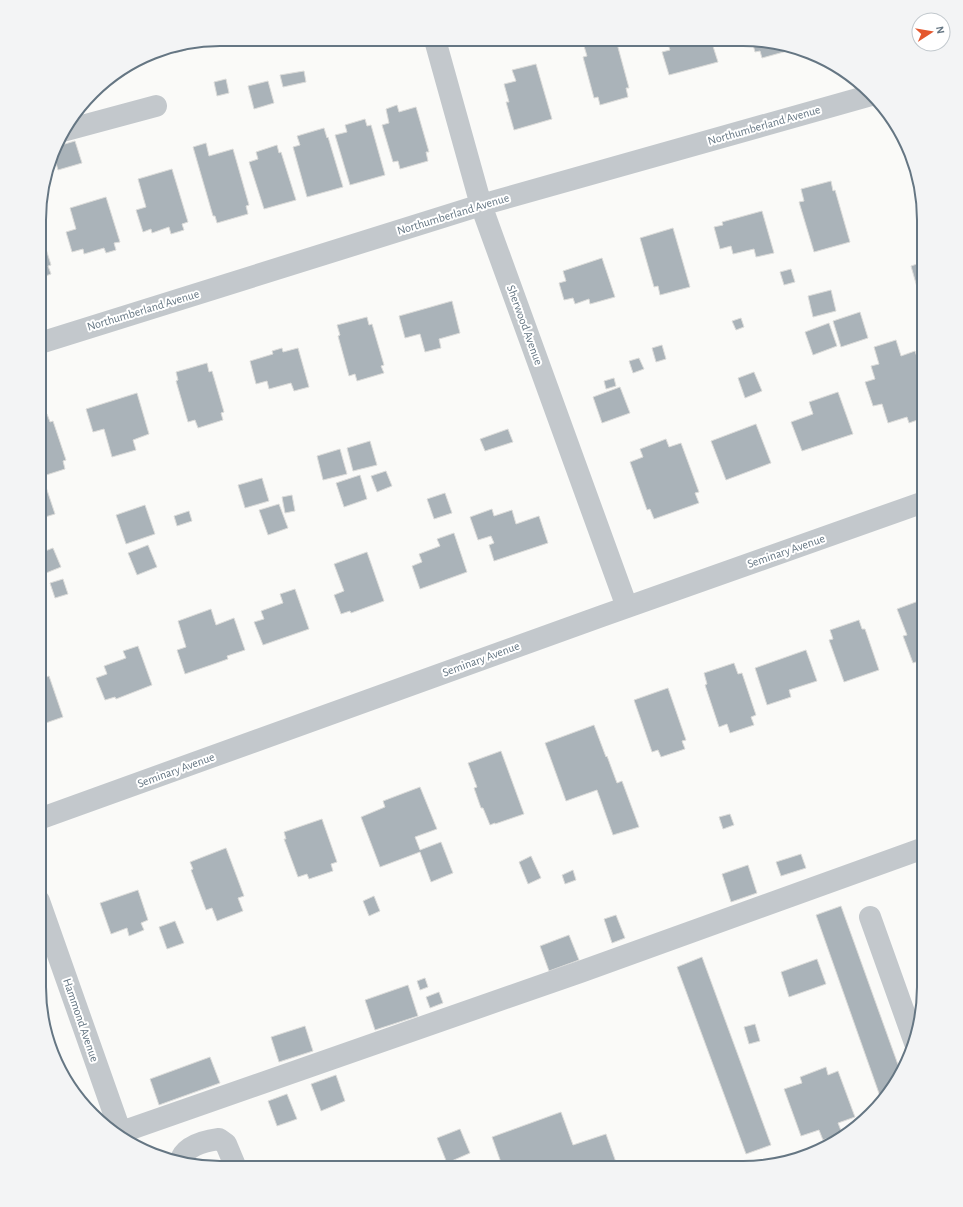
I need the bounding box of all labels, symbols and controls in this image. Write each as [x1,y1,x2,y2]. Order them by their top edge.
north arrow [911,12,951,52]
text: N [934,25,946,35]
street label: Northumberland Avenue [706,103,822,147]
street label: Northumberland Avenue [395,191,511,237]
street label: Sherwood Avenue [505,283,545,367]
street label: Northumberland Avenue [85,287,201,333]
street label: Seminary Avenue [746,532,827,571]
street label: Seminary Avenue [441,639,522,679]
street label: Seminary Avenue [136,750,217,790]
street label: Hammond Avenue [61,977,101,1063]

